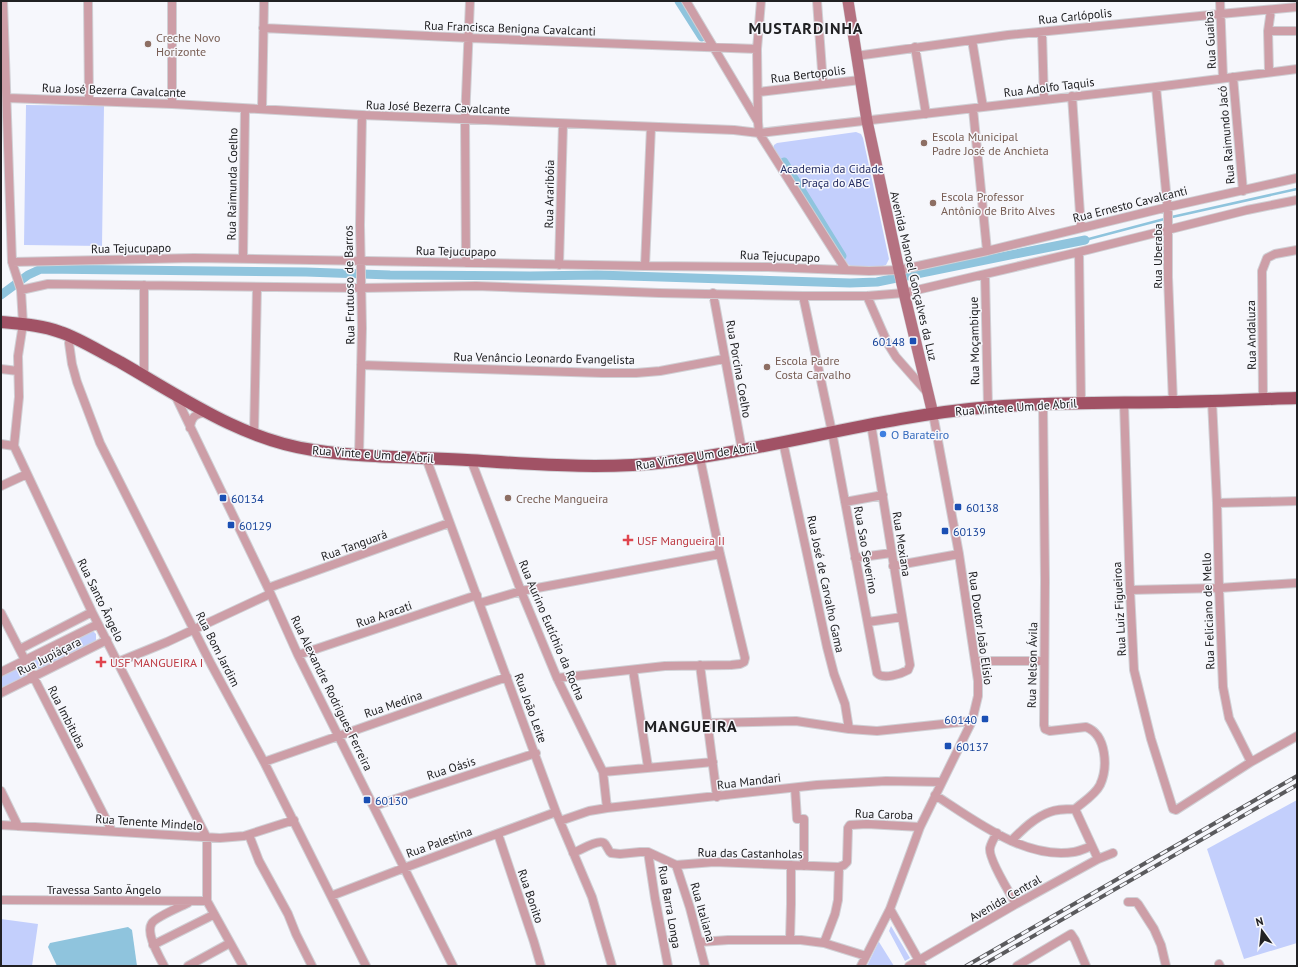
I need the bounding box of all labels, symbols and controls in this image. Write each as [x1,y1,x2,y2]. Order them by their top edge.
street label: Rua Carlópolis [1037,5,1113,27]
street label: Rua Guaíba [1201,11,1219,69]
street label: Rua Francisca Benigna Cavalcanti [424,18,596,38]
district label: MUSTARDINHA [749,18,863,38]
place label: Creche Novo Horizonte [156,30,220,59]
marker: Creche Novo Horizonte [143,39,153,49]
street label: Rua Bertopolis [770,62,846,86]
street label: Rua Adolfo Taquis [1003,74,1095,100]
street label: Rua José Bezerra Cavalcante [42,80,186,100]
street label: Rua Raimundo Jacó [1214,85,1238,185]
street label: Rua José Bezerra Cavalcante [366,97,510,117]
street label: Rua Raimunda Coelho [224,128,240,240]
place label: Escola Municipal Padre José de Anchieta [932,129,1049,158]
marker: Escola Municipal Padre José de Anchieta [919,138,929,148]
street label: Rua Araribóia [541,159,557,228]
park label: Academia da Cidade - Praça do ABC [780,161,884,190]
street label: Rua Ernesto Cavalcanti [1071,183,1189,225]
place label: Escola Professor Antônio de Brito Alves [941,189,1055,218]
street label: Avenida Manoel Gonçalves da Luz [887,190,941,362]
marker: Escola Professor Antônio de Brito Alves [928,198,938,208]
street label: Rua Uberaba [1150,223,1165,289]
street label: Rua Frutuoso de Barros [340,225,358,345]
street label: Rua Tejucupapo [91,240,171,256]
street label: Rua Tejucupapo [416,243,496,259]
street label: Rua Tejucupapo [740,247,820,265]
street label: Rua Moçambique [966,297,982,385]
street label: Rua Andaluza [1243,300,1259,370]
street label: Rua Porcina Coelho [723,319,755,419]
place label: 60148 [872,334,905,349]
marker: 60148 [908,336,918,346]
street label: Rua Venâncio Leonardo Evangelista [453,349,635,367]
place label: Escola Padre Costa Carvalho [775,353,851,382]
marker: Escola Padre Costa Carvalho [762,362,772,372]
street label: Rua Vinte e Um de Abril [955,395,1078,419]
place label: O Barateiro [891,427,949,442]
marker: O Barateiro [878,429,888,439]
street label: Rua Vinte e Um de Abril [635,439,758,473]
street label: Rua Vinte e Um de Abril [312,442,435,466]
place label: 60134 [231,491,264,506]
place label: Creche Mangueira [516,491,608,506]
marker: 60134 [218,493,228,503]
marker: Creche Mangueira [503,493,513,503]
place label: 60138 [966,500,999,515]
marker: 60138 [953,502,963,512]
street label: Rua Sao Severino [851,505,881,595]
street label: Rua Mexiana [889,510,915,578]
street label: Rua José de Carvalho Gama [804,514,848,654]
place label: 60129 [239,518,272,533]
marker: 60129 [226,520,236,530]
place label: 60139 [953,524,986,539]
street label: Rua Tanguará [319,526,389,564]
marker: 60139 [940,526,950,536]
place label: USF Mangueira II [637,533,725,548]
marker: USF Mangueira II [622,534,634,546]
street label: Rua Feliciano de Mello [1198,552,1218,670]
street label: Rua Santo Ângelo [74,556,128,644]
street label: Rua Aurino Eutíchio da Rocha [516,558,588,702]
street label: Rua Luiz Figueiroa [1109,561,1129,657]
street label: Rua Doutor João Elísio [966,570,996,686]
street label: Rua Aracati [354,597,414,631]
street label: Rua Bom Jardim [193,609,243,689]
street label: Rua Alexandre Rodrigues Ferreira [288,613,376,773]
street label: Rua Nelson Ávila [1024,622,1040,708]
street label: Rua Jupiáçara [15,633,83,678]
place label: USF MANGUEIRA I [110,655,203,670]
marker: USF MANGUEIRA I [95,656,107,668]
street label: Rua João Leite [511,671,551,745]
street label: Rua Imbituba [45,683,89,751]
street label: Rua Medina [362,687,424,721]
place label: 60140 [944,712,977,727]
marker: 60140 [980,714,990,724]
district label: MANGUEIRA [644,716,738,736]
place label: 60137 [956,739,989,754]
marker: 60137 [943,741,953,751]
street label: Rua Oásis [425,753,477,783]
street label: Rua Mandari [716,770,782,792]
place label: 60130 [375,793,408,808]
marker: 60130 [362,795,372,805]
street label: Rua Caroba [855,805,913,823]
street label: Rua Tenente Mindelo [95,811,203,833]
street label: Rua Palestina [404,823,474,861]
street label: Rua das Castanholas [697,845,803,861]
street label: Rua Barra Longa [655,864,685,950]
street label: Rua Bonito [515,867,547,925]
street label: Avenida Central [966,871,1044,925]
street label: Rua Italiana [687,880,719,944]
street label: Travessa Santo Ângelo [47,882,161,897]
north arrow [1242,911,1282,951]
text: N [1254,914,1265,929]

